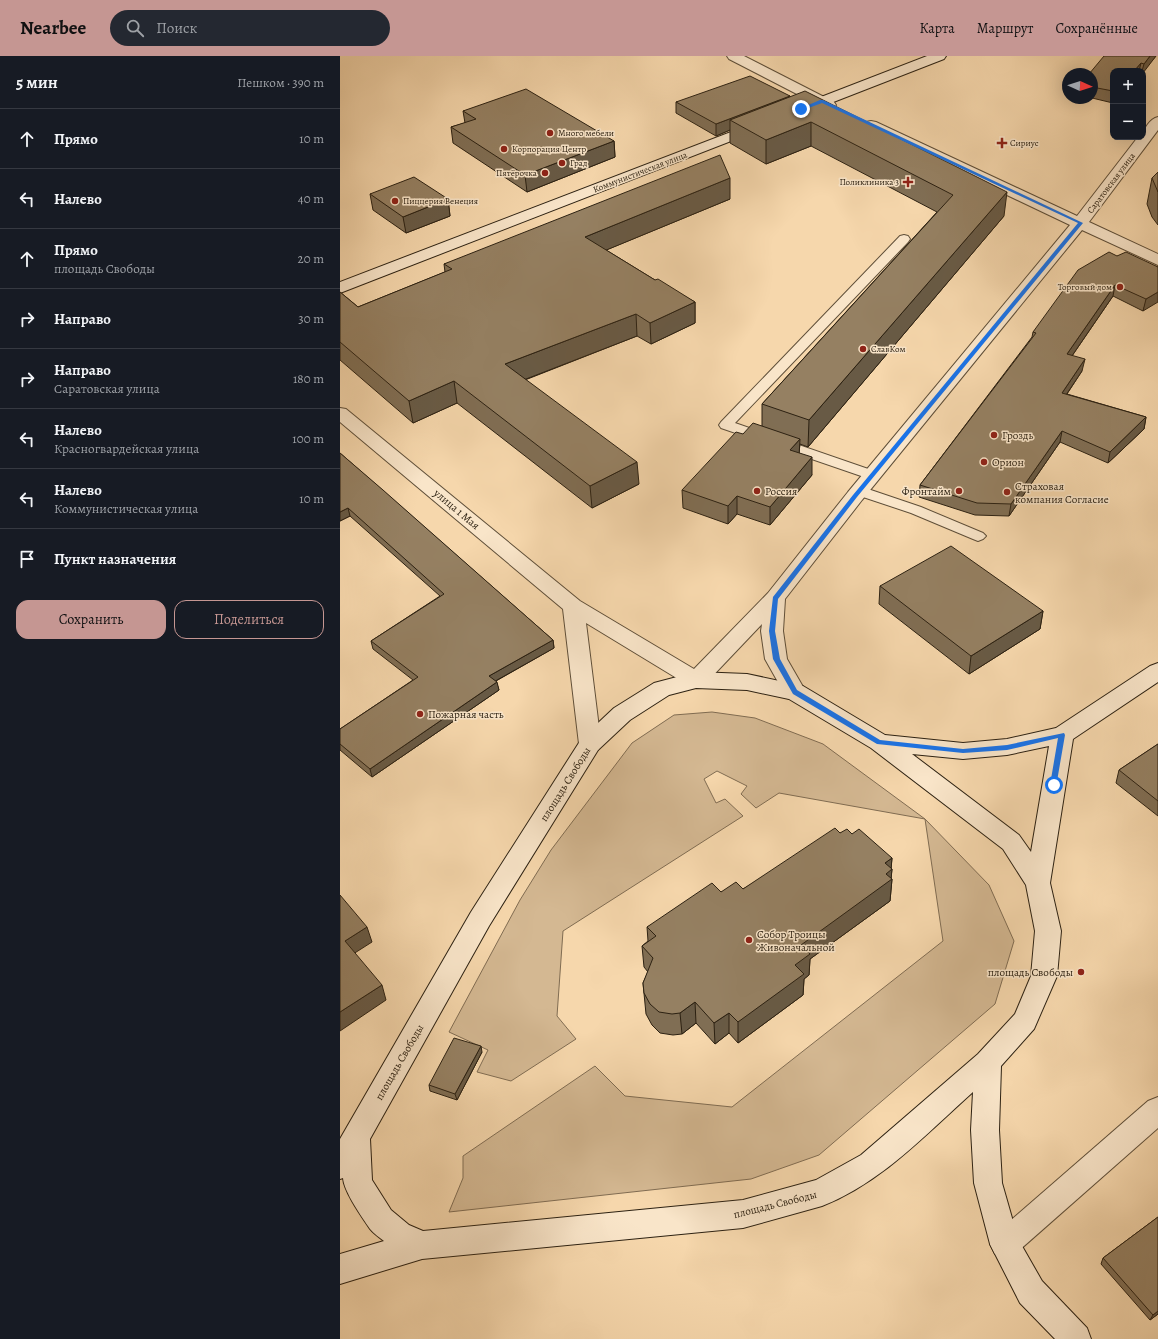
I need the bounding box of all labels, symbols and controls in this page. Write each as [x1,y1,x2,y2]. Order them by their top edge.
search box [110,10,390,46]
text: Nearbee [20,15,86,41]
icon: search [124,17,146,39]
text: Поиск [156,18,197,38]
text: Карта [920,19,955,38]
text: Маршрут [977,19,1033,38]
text: Сохранённые [1055,19,1138,38]
north arrow [1062,68,1098,104]
map controls [1110,68,1146,140]
button: + [1110,68,1146,104]
text: 5 мин [16,71,58,94]
text: Пешком · 390 m [237,74,324,91]
route end [792,100,810,118]
button: − [1110,104,1146,140]
place label: Много мебели [558,127,614,139]
icon: ahead [16,128,38,150]
marker: Много мебели [545,128,555,138]
text: Прямо [54,129,98,149]
text: 10 m [299,130,324,147]
place label: Сириус [1010,137,1039,149]
marker: Сириус [997,138,1007,148]
place label: Корпорация Центр [512,143,586,155]
marker: Корпорация Центр [499,144,509,154]
street label: Коммунистическая улица [591,148,690,196]
street label: Саратовская улица [1084,150,1138,216]
place label: Град [570,157,588,169]
marker: Град [557,158,567,168]
place label: Пятёрочка [496,167,538,179]
marker: Пятёрочка [540,168,550,178]
place label: Поликлиника 3 [839,176,899,188]
marker: Поликлиника 3 [902,176,914,188]
icon: left [16,188,38,210]
text: Налево [54,189,102,209]
text: 40 m [298,190,324,207]
place label: Пиццерия Венеция [403,195,478,207]
marker: Пиццерия Венеция [390,196,400,206]
text: Прямо [54,240,98,260]
icon: ahead [16,248,38,270]
text: 20 m [298,250,324,267]
text: площадь Свободы [54,260,155,277]
place label: Торговый дом [1058,281,1112,293]
marker: Торговый дом [1115,282,1125,292]
icon: right [16,308,38,330]
text: Направо [54,309,111,329]
text: 30 m [298,310,324,327]
place label: СлавКом [871,343,906,355]
marker: СлавКом [858,344,868,354]
text: Направо [54,360,111,380]
icon: right [16,368,38,390]
text: 180 m [293,370,324,387]
text: Саратовская улица [54,380,160,397]
text: Налево [54,420,102,440]
icon: left [16,428,38,450]
place label: Гроздь [1002,428,1033,443]
text: 100 m [292,430,324,447]
marker: Гроздь [989,430,999,440]
text: Красногвардейская улица [54,440,199,457]
place label: Орион [992,455,1024,470]
marker: Орион [979,457,989,467]
place label: Страховая компания Согласие [1015,479,1109,507]
text: Налево [54,480,102,500]
place label: Россия [765,484,797,499]
place label: Фронтайм [902,484,951,499]
street label: улица 1 Мая [430,485,483,533]
marker: Россия [752,486,762,496]
marker: Фронтайм [954,486,964,496]
marker: Страховая компания Согласие [1002,487,1012,497]
icon: left [16,488,38,510]
text: 10 m [299,490,324,507]
text: Коммунистическая улица [54,500,198,517]
icon: arrive [16,548,38,570]
text: Пункт назначения [54,549,176,569]
button: Сохранить [16,600,166,639]
button: Поделиться [174,600,324,639]
place label: Пожарная часть [428,707,504,722]
marker: Пожарная часть [415,709,425,719]
street label: площадь Свободы [536,744,594,824]
route start [1045,776,1063,794]
place label: Собор Троицы Живоначальной [757,927,835,955]
marker: Собор Троицы Живоначальной [744,935,754,945]
place label: площадь Свободы [988,965,1073,980]
marker: площадь Свободы [1076,967,1086,977]
street label: площадь Свободы [372,1022,427,1103]
street label: площадь Свободы [732,1187,818,1222]

